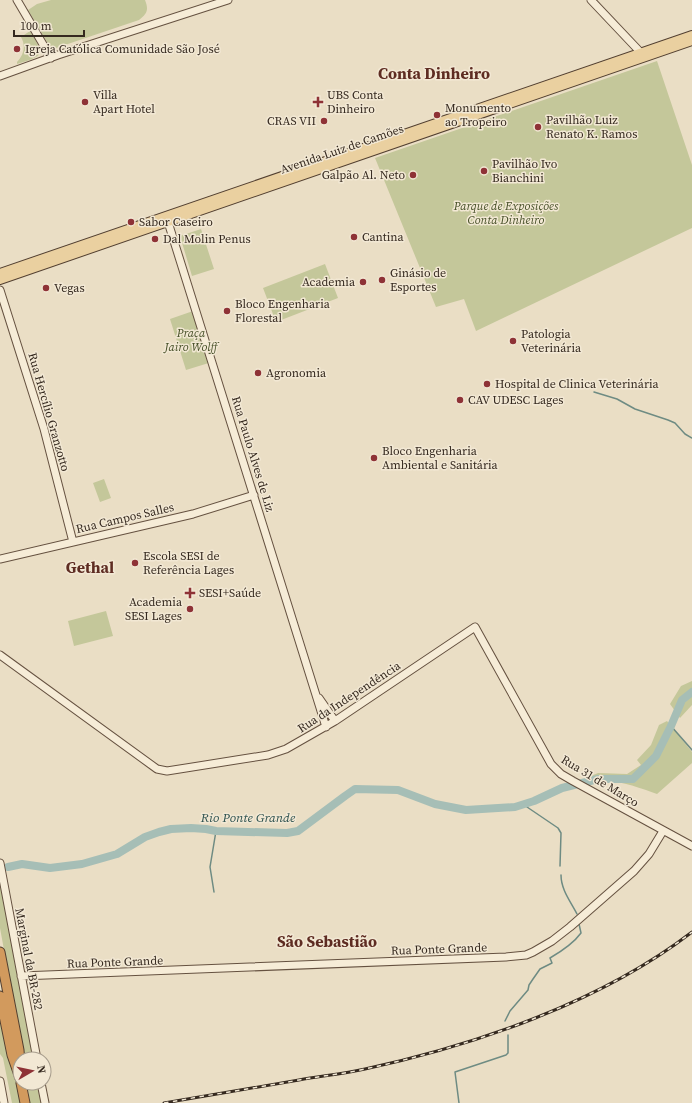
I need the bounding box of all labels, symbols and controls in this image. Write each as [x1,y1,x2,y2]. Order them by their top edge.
scale bar [14,12,84,38]
text: 100 m [20,18,52,34]
place label: Igreja Católica Comunidade São José [25,41,220,57]
marker: Igreja Católica Comunidade São José [12,44,22,54]
district label: Conta Dinheiro [378,62,490,84]
place label: Villa Apart Hotel [93,87,155,117]
place label: UBS Conta Dinheiro [327,87,384,117]
marker: UBS Conta Dinheiro [312,96,324,108]
marker: Villa Apart Hotel [80,97,90,107]
place label: Monumento ao Tropeiro [445,100,511,130]
marker: Monumento ao Tropeiro [432,110,442,120]
place label: Pavilhão Luiz Renato K. Ramos [546,112,637,142]
place label: CRAS VII [267,113,316,129]
marker: CRAS VII [319,116,329,126]
street label: Avenida Luiz de Camões [278,120,406,178]
marker: Pavilhão Luiz Renato K. Ramos [533,122,543,132]
place label: Pavilhão Ivo Bianchini [492,156,558,186]
marker: Pavilhão Ivo Bianchini [479,166,489,176]
place label: Galpão Al. Neto [322,167,405,183]
marker: Galpão Al. Neto [408,170,418,180]
park label: Parque de Exposições Conta Dinheiro [453,198,559,228]
place label: Sabor Caseiro [139,214,213,230]
marker: Sabor Caseiro [126,217,136,227]
place label: Cantina [362,229,405,245]
place label: Dal Molin Penus [163,231,251,247]
marker: Cantina [349,232,359,242]
marker: Dal Molin Penus [150,234,160,244]
place label: Ginásio de Esportes [390,265,446,295]
place label: Academia [302,274,356,290]
marker: Ginásio de Esportes [377,275,387,285]
marker: Academia [358,277,368,287]
place label: Vegas [54,280,85,296]
marker: Vegas [41,283,51,293]
place label: Bloco Engenharia Florestal [235,296,331,326]
marker: Bloco Engenharia Florestal [222,306,232,316]
park label: Praça Jairo Wolff [163,325,220,355]
place label: Patologia Veterinária [521,326,582,356]
marker: Patologia Veterinária [508,336,518,346]
street label: Rua Hercílio Granzotto [24,351,74,474]
place label: Agronomia [266,365,327,381]
marker: Agronomia [253,368,263,378]
place label: Hospital de Clinica Veterinária [495,376,660,392]
marker: Hospital de Clinica Veterinária [482,379,492,389]
place label: CAV UDESC Lages [468,392,564,408]
street label: Rua Paulo Alves de Liz [228,394,278,514]
marker: CAV UDESC Lages [455,395,465,405]
place label: Bloco Engenharia Ambiental e Sanitária [382,443,499,473]
marker: Bloco Engenharia Ambiental e Sanitária [369,453,379,463]
street label: Rua Campos Salles [74,499,176,537]
place label: Escola SESI de Referência Lages [143,548,234,578]
district label: Gethal [66,556,114,578]
marker: Escola SESI de Referência Lages [130,558,140,568]
place label: SESI+Saúde [199,585,261,601]
marker: SESI+Saúde [184,587,196,599]
place label: Academia SESI Lages [125,594,183,624]
marker: Academia SESI Lages [185,604,195,614]
street label: Rua da Independência [294,657,404,736]
street label: Rua 31 de Março [558,751,642,811]
water label: Rio Ponte Grande [200,809,296,826]
street label: Marginal da BR-282 [11,907,47,1011]
district label: São Sebastião [277,930,377,952]
street label: Rua Ponte Grande [391,939,487,959]
street label: Rua Ponte Grande [67,952,163,972]
north arrow [12,1051,52,1091]
text: N [33,1064,49,1075]

